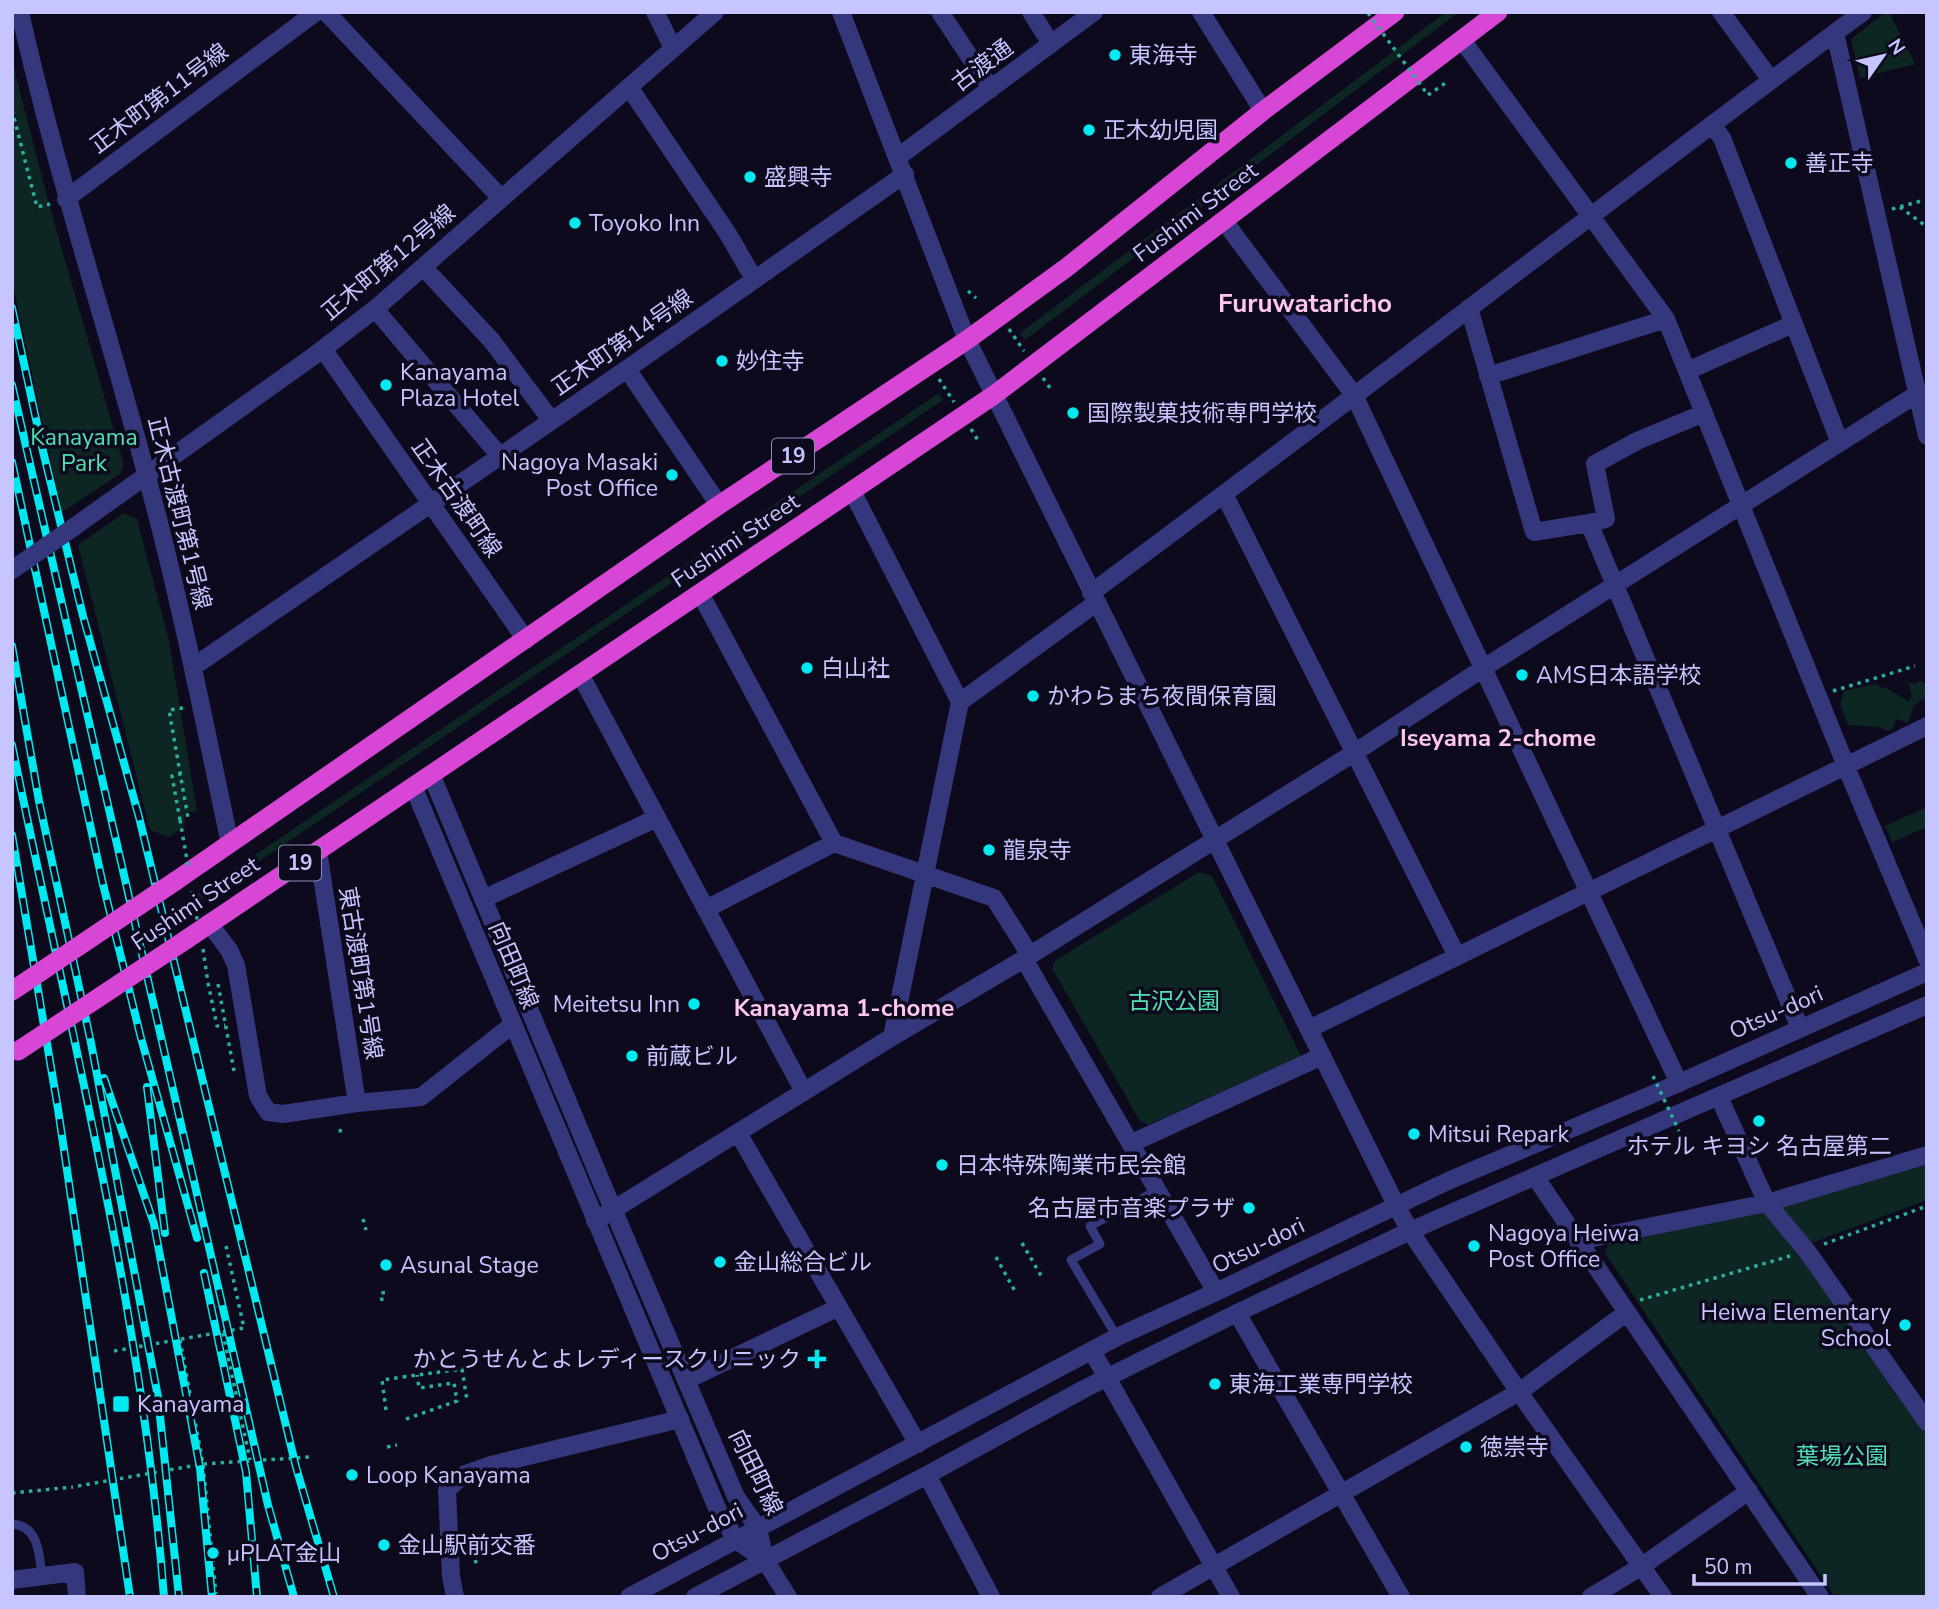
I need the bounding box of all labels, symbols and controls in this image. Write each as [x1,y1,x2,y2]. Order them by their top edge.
north arrow [1848,21,1918,91]
street label: 古渡通 [945,32,1019,99]
text: N [1882,34,1911,60]
street label: 正木町第11号線 [84,36,235,161]
place label: 東海寺 [1129,40,1198,71]
marker: 東海寺 [1107,47,1123,63]
place label: 正木幼児園 [1103,115,1218,146]
marker: 正木幼児園 [1081,122,1097,138]
place label: 善正寺 [1805,148,1874,179]
street label: Fushimi Street [1127,155,1265,269]
marker: 善正寺 [1783,155,1799,171]
place label: 盛興寺 [764,162,833,193]
marker: 盛興寺 [742,169,758,185]
street label: 正木町第12号線 [315,197,462,327]
place label: Toyoko Inn [589,208,700,239]
marker: Toyoko Inn [567,215,583,231]
street label: 正木町第14号線 [546,282,699,403]
district label: Furuwataricho [1218,286,1392,321]
place label: 妙住寺 [736,346,805,377]
marker: 妙住寺 [714,353,730,369]
place label: Kanayama Plaza Hotel [400,357,520,414]
marker: Kanayama Plaza Hotel [378,377,394,393]
place label: 国際製菓技術専門学校 [1087,398,1317,429]
marker: 国際製菓技術専門学校 [1065,405,1081,421]
street label: 正木古渡町第1号線 [141,413,218,613]
park label: Kanayama Park [30,422,138,479]
street label: 正木古渡町線 [404,433,509,564]
road number: 19 [772,438,814,474]
place label: Nagoya Masaki Post Office [501,447,658,504]
marker: Nagoya Masaki Post Office [664,467,680,483]
street label: Fushimi Street [665,486,806,595]
place label: 白山社 [821,653,890,684]
marker: 白山社 [799,660,815,676]
place label: AMS日本語学校 [1536,660,1702,691]
marker: AMS日本語学校 [1514,667,1530,683]
place label: かわらまち夜間保育園 [1047,681,1277,712]
marker: かわらまち夜間保育園 [1025,688,1041,704]
district label: Iseyama 2-chome [1400,722,1596,754]
place label: 龍泉寺 [1003,835,1072,866]
marker: 龍泉寺 [981,842,997,858]
road number: 19 [279,846,321,880]
street label: Fushimi Street [125,849,266,958]
street label: 東古渡町第1号線 [332,884,389,1062]
street label: 向田町線 [481,917,546,1014]
street label: Otsu-dori [1724,978,1828,1047]
park label: 古沢公園 [1128,986,1220,1017]
place label: Meitetsu Inn [553,989,680,1020]
district label: Kanayama 1-chome [734,992,954,1024]
marker: Meitetsu Inn [686,996,702,1012]
place label: 前蔵ビル [646,1041,738,1072]
marker: 前蔵ビル [624,1048,640,1064]
marker: ホテル キヨシ 名古屋第二 [1751,1113,1767,1129]
place label: Mitsui Repark [1428,1119,1569,1150]
marker: Mitsui Repark [1406,1126,1422,1142]
place label: ホテル キヨシ 名古屋第二 [1627,1131,1891,1162]
place label: 日本特殊陶業市民会館 [956,1150,1186,1181]
marker: 日本特殊陶業市民会館 [934,1157,950,1173]
place label: 名古屋市音楽プラザ [1028,1193,1235,1224]
marker: 名古屋市音楽プラザ [1241,1200,1257,1216]
street label: Otsu-dori [1207,1210,1310,1281]
place label: Nagoya Heiwa Post Office [1488,1218,1639,1275]
marker: Nagoya Heiwa Post Office [1466,1238,1482,1254]
place label: 金山総合ビル [734,1247,872,1278]
place label: Asunal Stage [400,1250,539,1281]
marker: 金山総合ビル [712,1254,728,1270]
marker: Asunal Stage [378,1257,394,1273]
place label: Heiwa Elementary School [1700,1297,1891,1354]
marker: Heiwa Elementary School [1897,1317,1913,1333]
place label: かとうせんとよレディースクリニック [413,1344,801,1375]
marker: かとうせんとよレディースクリニック [807,1349,827,1369]
place label: 東海工業専門学校 [1229,1369,1413,1400]
marker: 東海工業専門学校 [1207,1376,1223,1392]
place label: Kanayama [137,1389,244,1420]
marker: Kanayama [111,1394,131,1414]
street label: 向田町線 [721,1424,790,1520]
place label: 徳崇寺 [1480,1432,1549,1463]
marker: 徳崇寺 [1458,1439,1474,1455]
park label: 葉場公園 [1796,1441,1888,1472]
place label: Loop Kanayama [366,1460,531,1491]
marker: Loop Kanayama [344,1467,360,1483]
street label: Otsu-dori [646,1495,748,1569]
place label: 金山駅前交番 [398,1530,536,1561]
marker: 金山駅前交番 [376,1537,392,1553]
place label: μPLAT金山 [227,1538,341,1569]
scale bar [1694,1542,1825,1586]
marker: μPLAT金山 [205,1545,221,1561]
text: 50 m [1704,1553,1753,1581]

